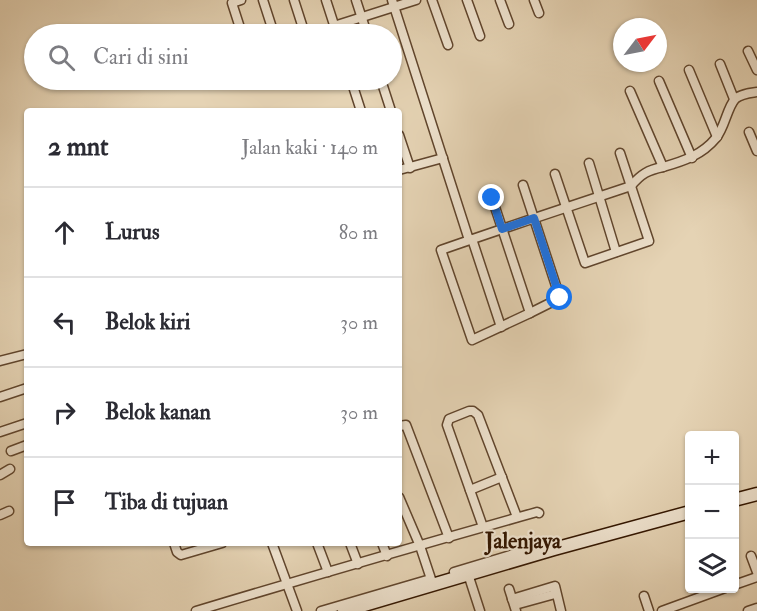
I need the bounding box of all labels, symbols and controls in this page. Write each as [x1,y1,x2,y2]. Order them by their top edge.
north arrow [613,18,667,72]
search box [24,24,402,90]
icon: search [45,41,78,74]
text: Cari di sini [93,43,189,71]
text: 2 mnt [48,131,109,163]
text: Jalan kaki · 140 m [241,135,378,160]
route end [478,184,504,210]
icon: ahead [48,216,81,249]
text: Lurus [105,218,159,246]
text: 80 m [339,220,378,245]
route start [546,284,572,310]
icon: left [48,306,81,339]
text: Belok kiri [105,308,190,336]
text: 30 m [340,310,378,335]
icon: right [48,396,81,429]
text: Belok kanan [105,398,211,426]
text: 30 m [340,400,378,425]
map controls [685,431,739,593]
button: + [685,431,739,485]
button: − [685,485,739,539]
icon: arrive [48,486,81,519]
text: Tiba di tujuan [105,488,228,516]
district label: Jalenjaya [484,527,562,556]
button: layers [685,539,739,593]

